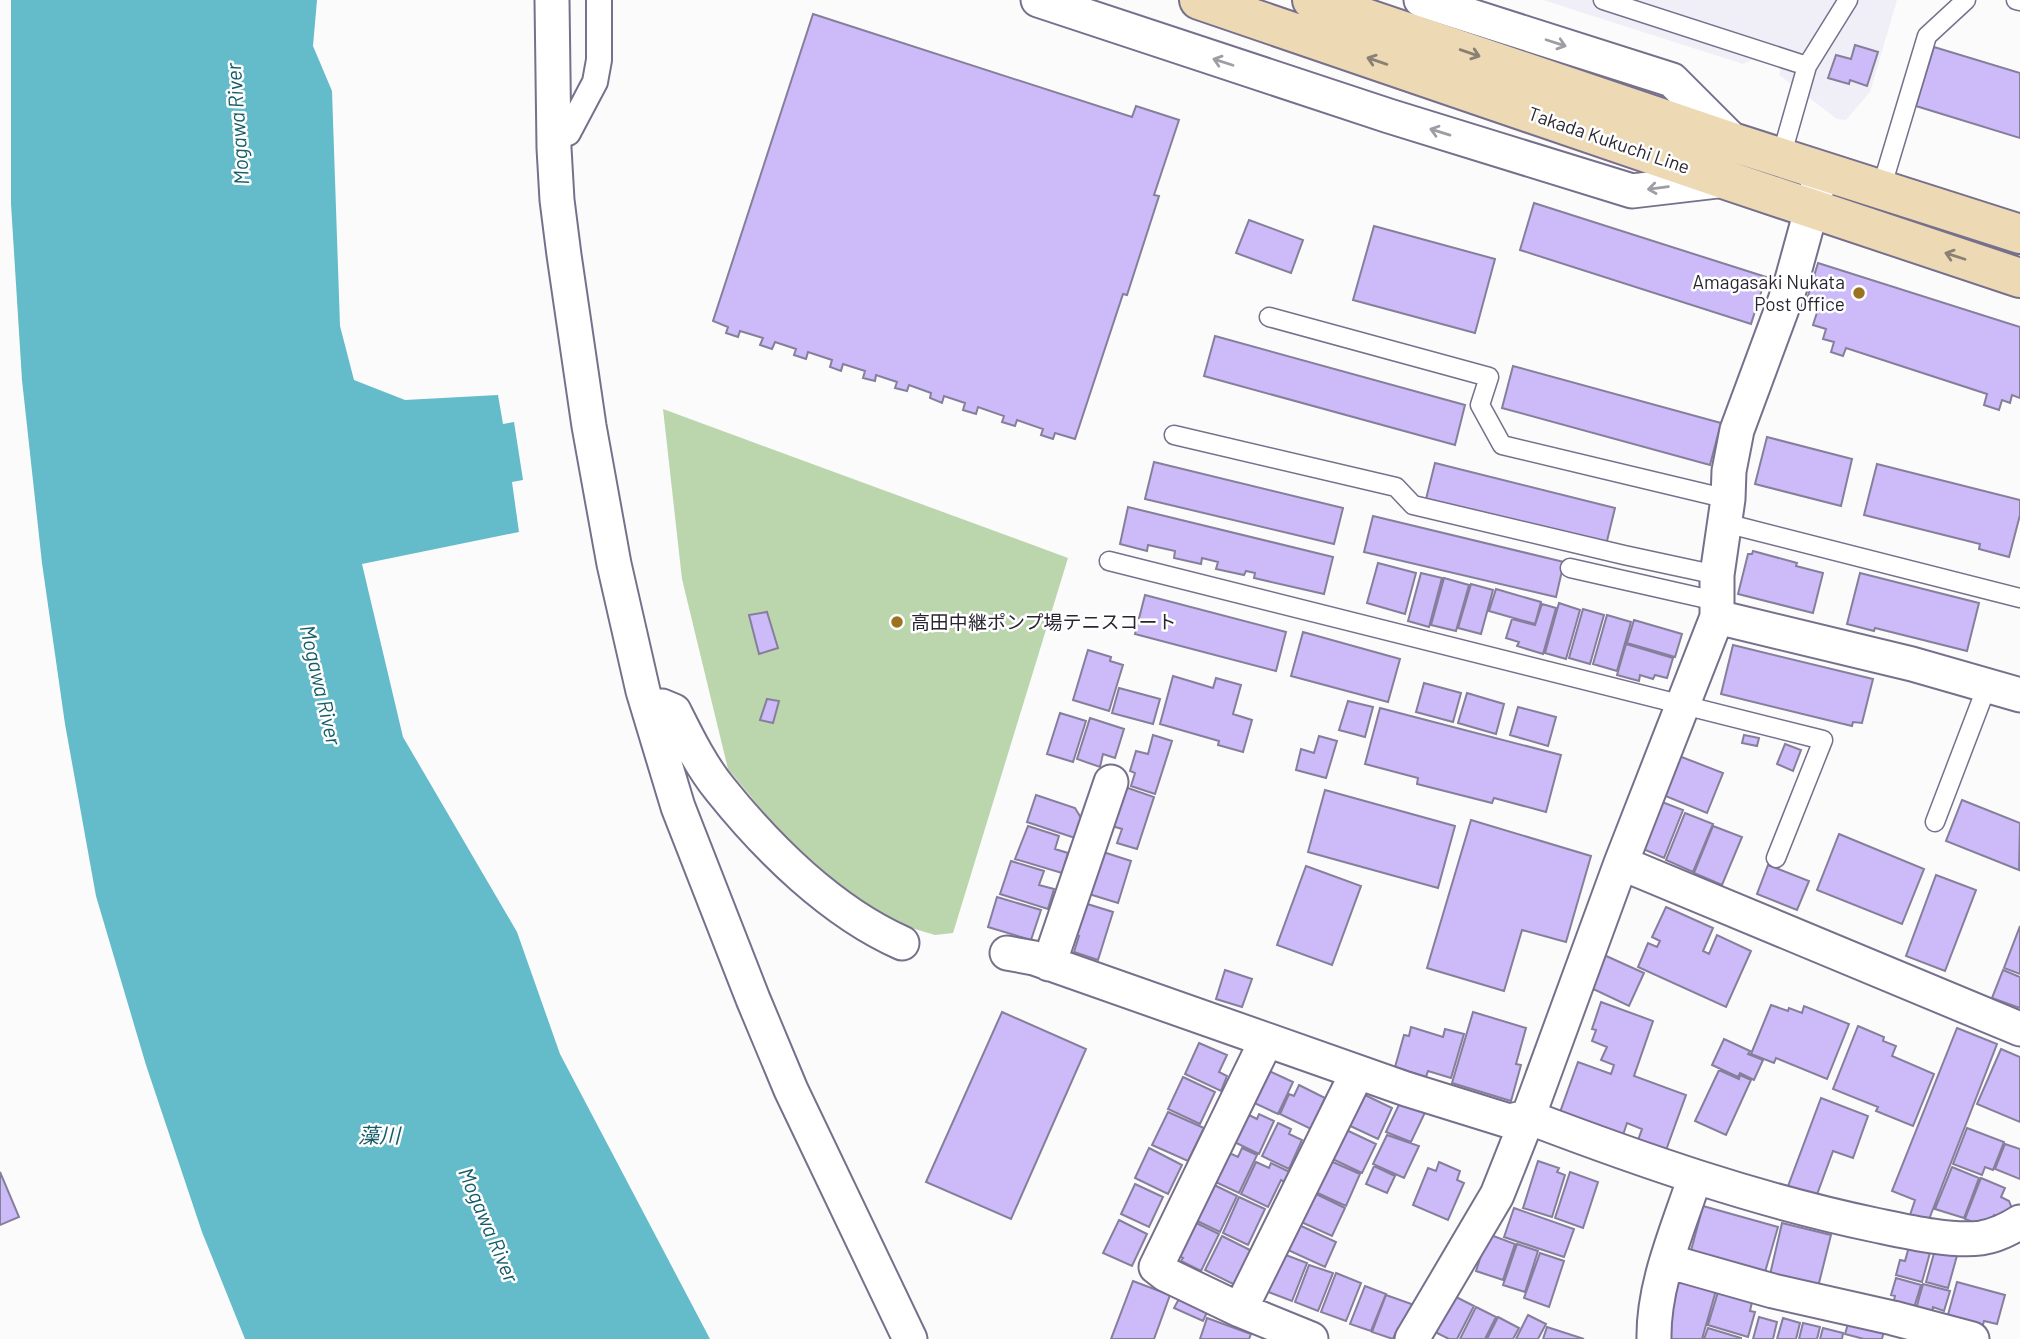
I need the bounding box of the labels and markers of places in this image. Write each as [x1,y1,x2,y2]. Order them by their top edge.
place label: Amagasaki Nukata Post Office [1693,270,1845,315]
marker: Amagasaki Nukata Post Office [1851,285,1867,301]
place label: 高田中継ポンプ場テニスコート [911,610,1176,633]
marker: 高田中継ポンプ場テニスコート [889,614,905,630]

